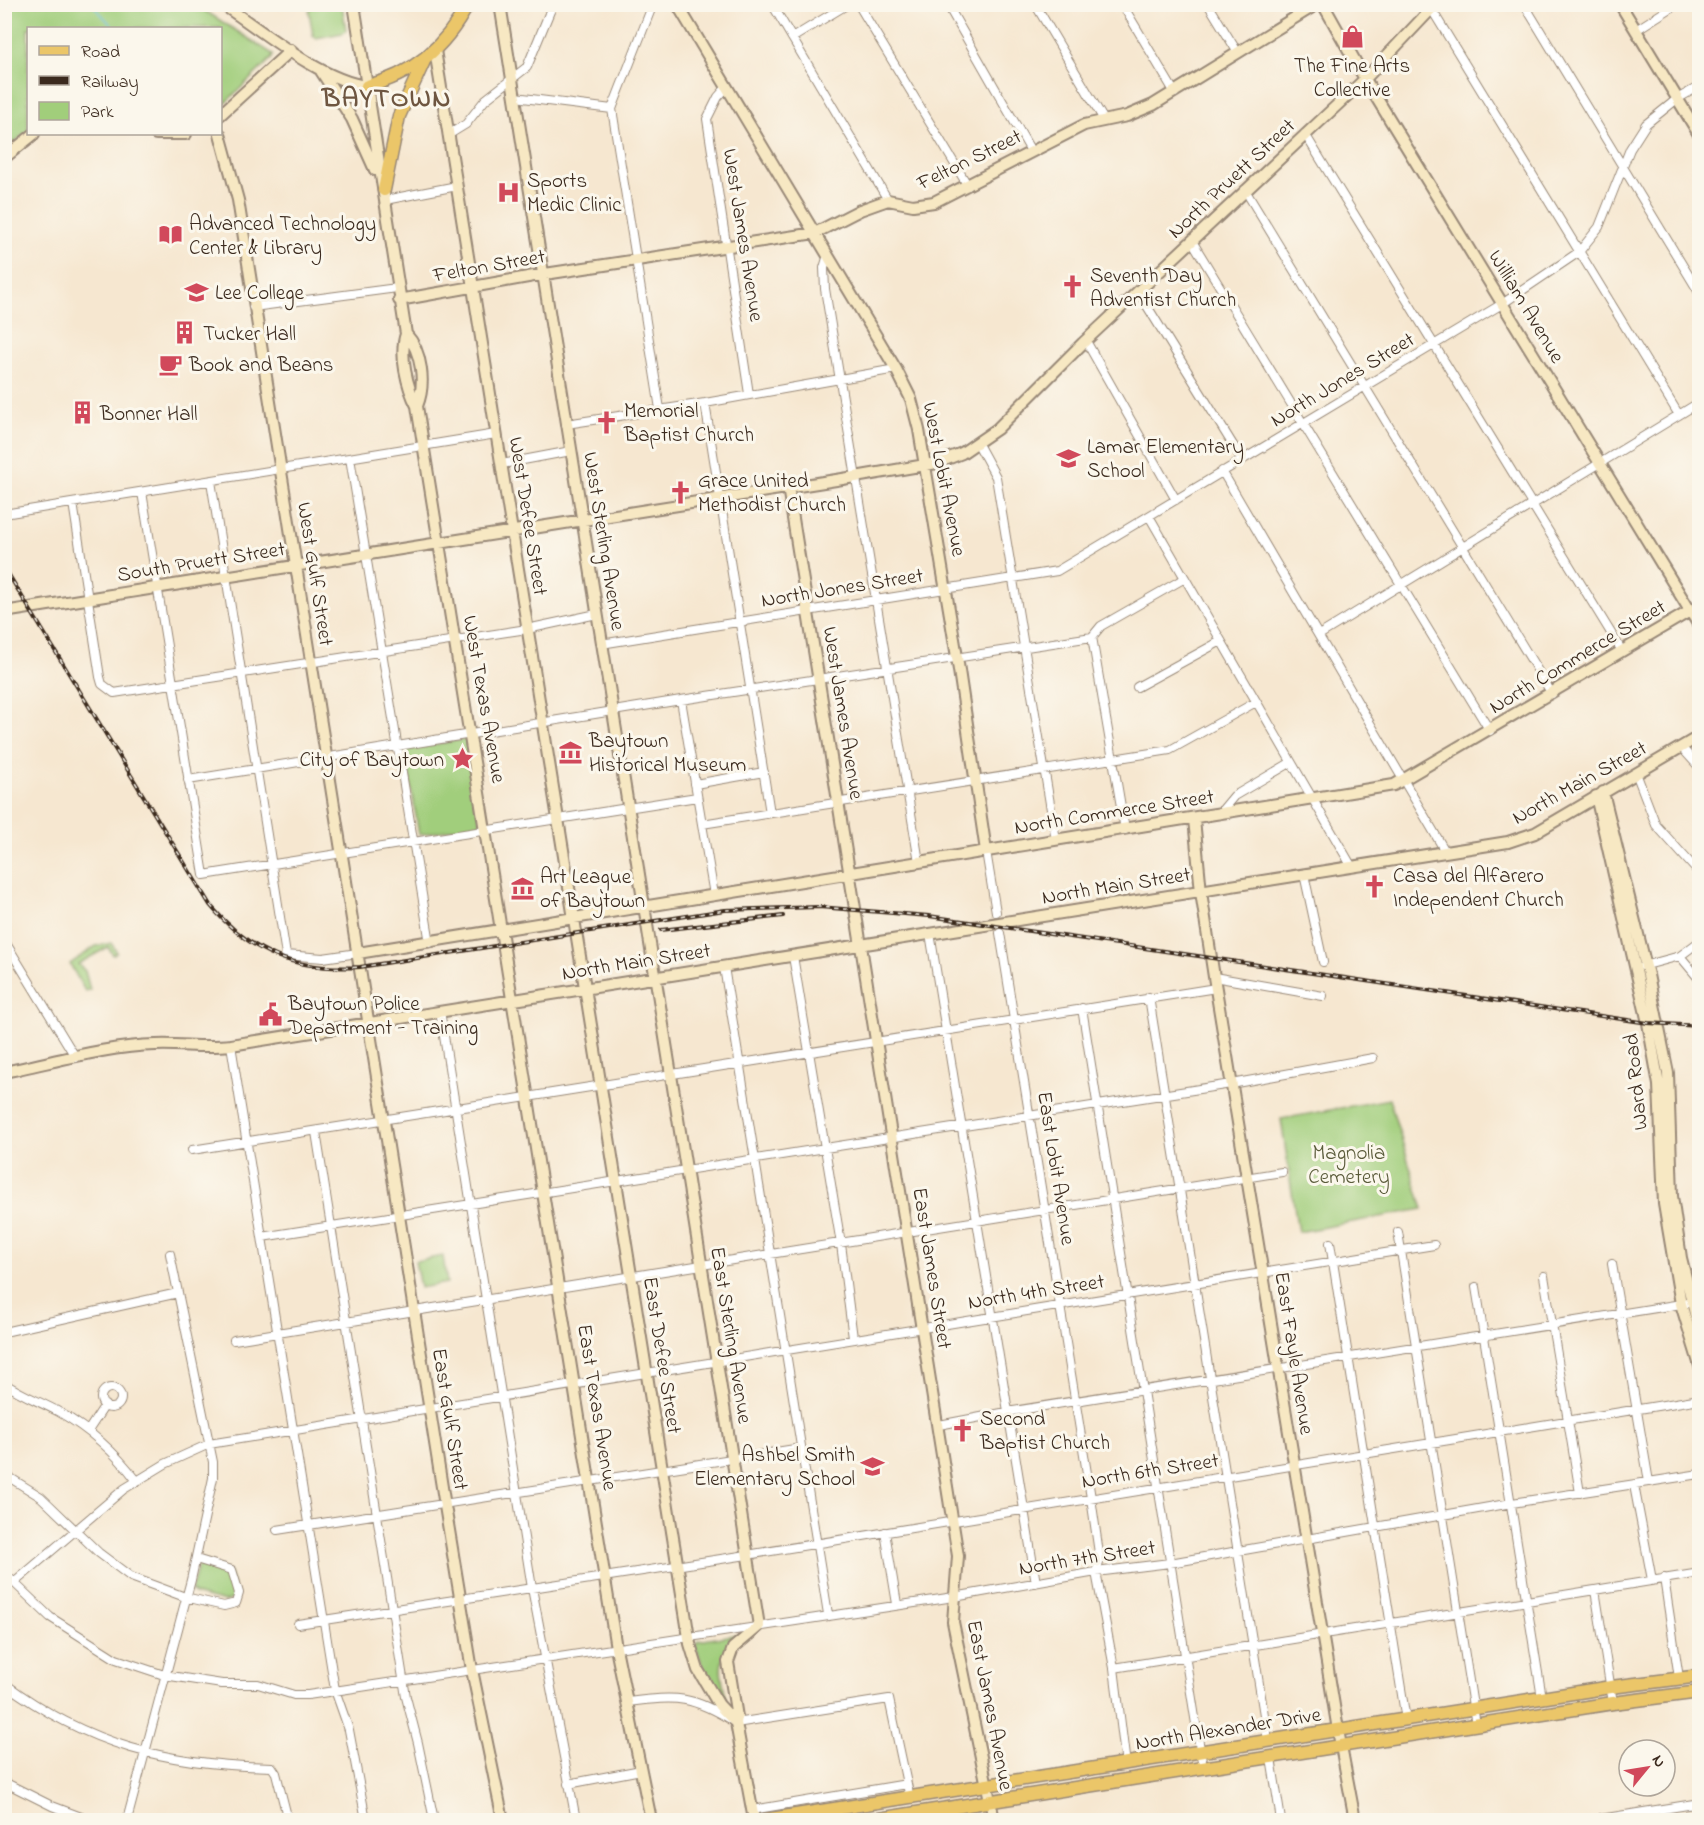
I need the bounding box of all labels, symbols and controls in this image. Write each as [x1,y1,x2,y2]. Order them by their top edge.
shop icon: The Fine Arts Collective [1339,24,1365,50]
legend [27,27,222,135]
text: Road [81,40,120,66]
place label: The Fine Arts Collective [1294,52,1410,106]
text: Railway [81,70,138,96]
district label: BAYTOWN [320,80,452,119]
text: Park [81,100,114,126]
street label: North Pruett Street [1162,112,1303,247]
street label: Felton Street [912,123,1027,199]
street label: West James Avenue [714,147,771,325]
place label: Sports Medic Clinic [527,167,622,221]
hospital icon: Sports Medic Clinic [496,179,522,205]
place label: Advanced Technology Center & Library [189,210,376,266]
library icon: Advanced Technology Center & Library [158,222,184,248]
street label: Felton Street [430,242,548,292]
street label: William Avenue [1480,245,1571,370]
place label: Seventh Day Adventist Church [1090,262,1236,316]
church icon: Seventh Day Adventist Church [1059,274,1085,300]
school or university icon: Lee College [184,279,210,305]
place label: Lee College [215,279,305,311]
building icon: Tucker Hall [172,320,198,346]
place label: Tucker Hall [203,320,296,350]
street label: North Jones Street [1265,326,1421,436]
cafe icon: Book and Beans [158,351,184,377]
place label: Book and Beans [188,351,333,381]
place label: Memorial Baptist Church [623,397,754,451]
building icon: Bonner Hall [69,400,95,426]
place label: Bonner Hall [99,400,198,430]
street label: West Lobit Avenue [913,400,973,560]
church icon: Memorial Baptist Church [593,409,619,435]
place label: Lamar Elementary School [1087,433,1244,487]
street label: West Defee Street [500,435,554,598]
school or university icon: Lamar Elementary School [1056,445,1082,471]
street label: West Sterling Avenue [572,450,632,634]
place label: Grace United Methodist Church [698,467,846,521]
church icon: Grace United Methodist Church [667,479,693,505]
street label: West Gulf Street [288,500,340,648]
street label: South Pruett Street [115,535,287,591]
street label: North Jones Street [759,561,925,617]
street label: North Commerce Street [1484,593,1672,723]
street label: West Texas Avenue [454,613,513,786]
street label: West James Avenue [814,625,871,803]
place label: Baytown Historical Museum [588,727,746,781]
street label: North Main Street [1507,734,1653,833]
museum icon: Baytown Historical Museum [558,739,584,765]
place label: City of Baytown [300,746,444,778]
place icon: City of Baytown [449,746,475,772]
street label: North Commerce Street [1012,782,1216,844]
street label: North Main Street [1040,860,1193,914]
place label: Casa del Alfarero Independent Church [1393,862,1564,916]
place label: Art League of Baytown [540,863,645,919]
church icon: Casa del Alfarero Independent Church [1362,874,1388,900]
museum icon: Art League of Baytown [509,875,535,901]
street label: North Main Street [560,936,713,990]
place label: Baytown Police Department - Training [287,990,478,1046]
public building icon: Baytown Police Department - Training [257,1002,283,1028]
street label: Ward Road [1617,1032,1657,1132]
street label: East Lobit Avenue [1028,1089,1082,1248]
park label: Magnolia Cemetery [1308,1139,1390,1195]
street label: East James Street [903,1185,959,1351]
street label: East Sterling Avenue [699,1245,759,1427]
street label: North 4th Street [966,1267,1107,1319]
street label: East Fayle Avenue [1263,1270,1321,1438]
street label: East Defee Street [634,1275,688,1436]
street label: East Texas Avenue [568,1322,624,1493]
street label: East Gulf Street [423,1346,475,1493]
place label: Second Baptist Church [979,1405,1110,1459]
church icon: Second Baptist Church [949,1417,975,1443]
place label: Ashbel Smith Elementary School [694,1441,855,1497]
street label: North 6th Street [1080,1446,1221,1498]
school or university icon: Ashbel Smith Elementary School [860,1453,886,1479]
street label: North 7th Street [1017,1533,1158,1585]
street label: East James Avenue [958,1618,1020,1794]
street label: North Alexander Drive [1133,1700,1324,1759]
north arrow [1617,1738,1677,1798]
text: N [1645,1751,1671,1772]

